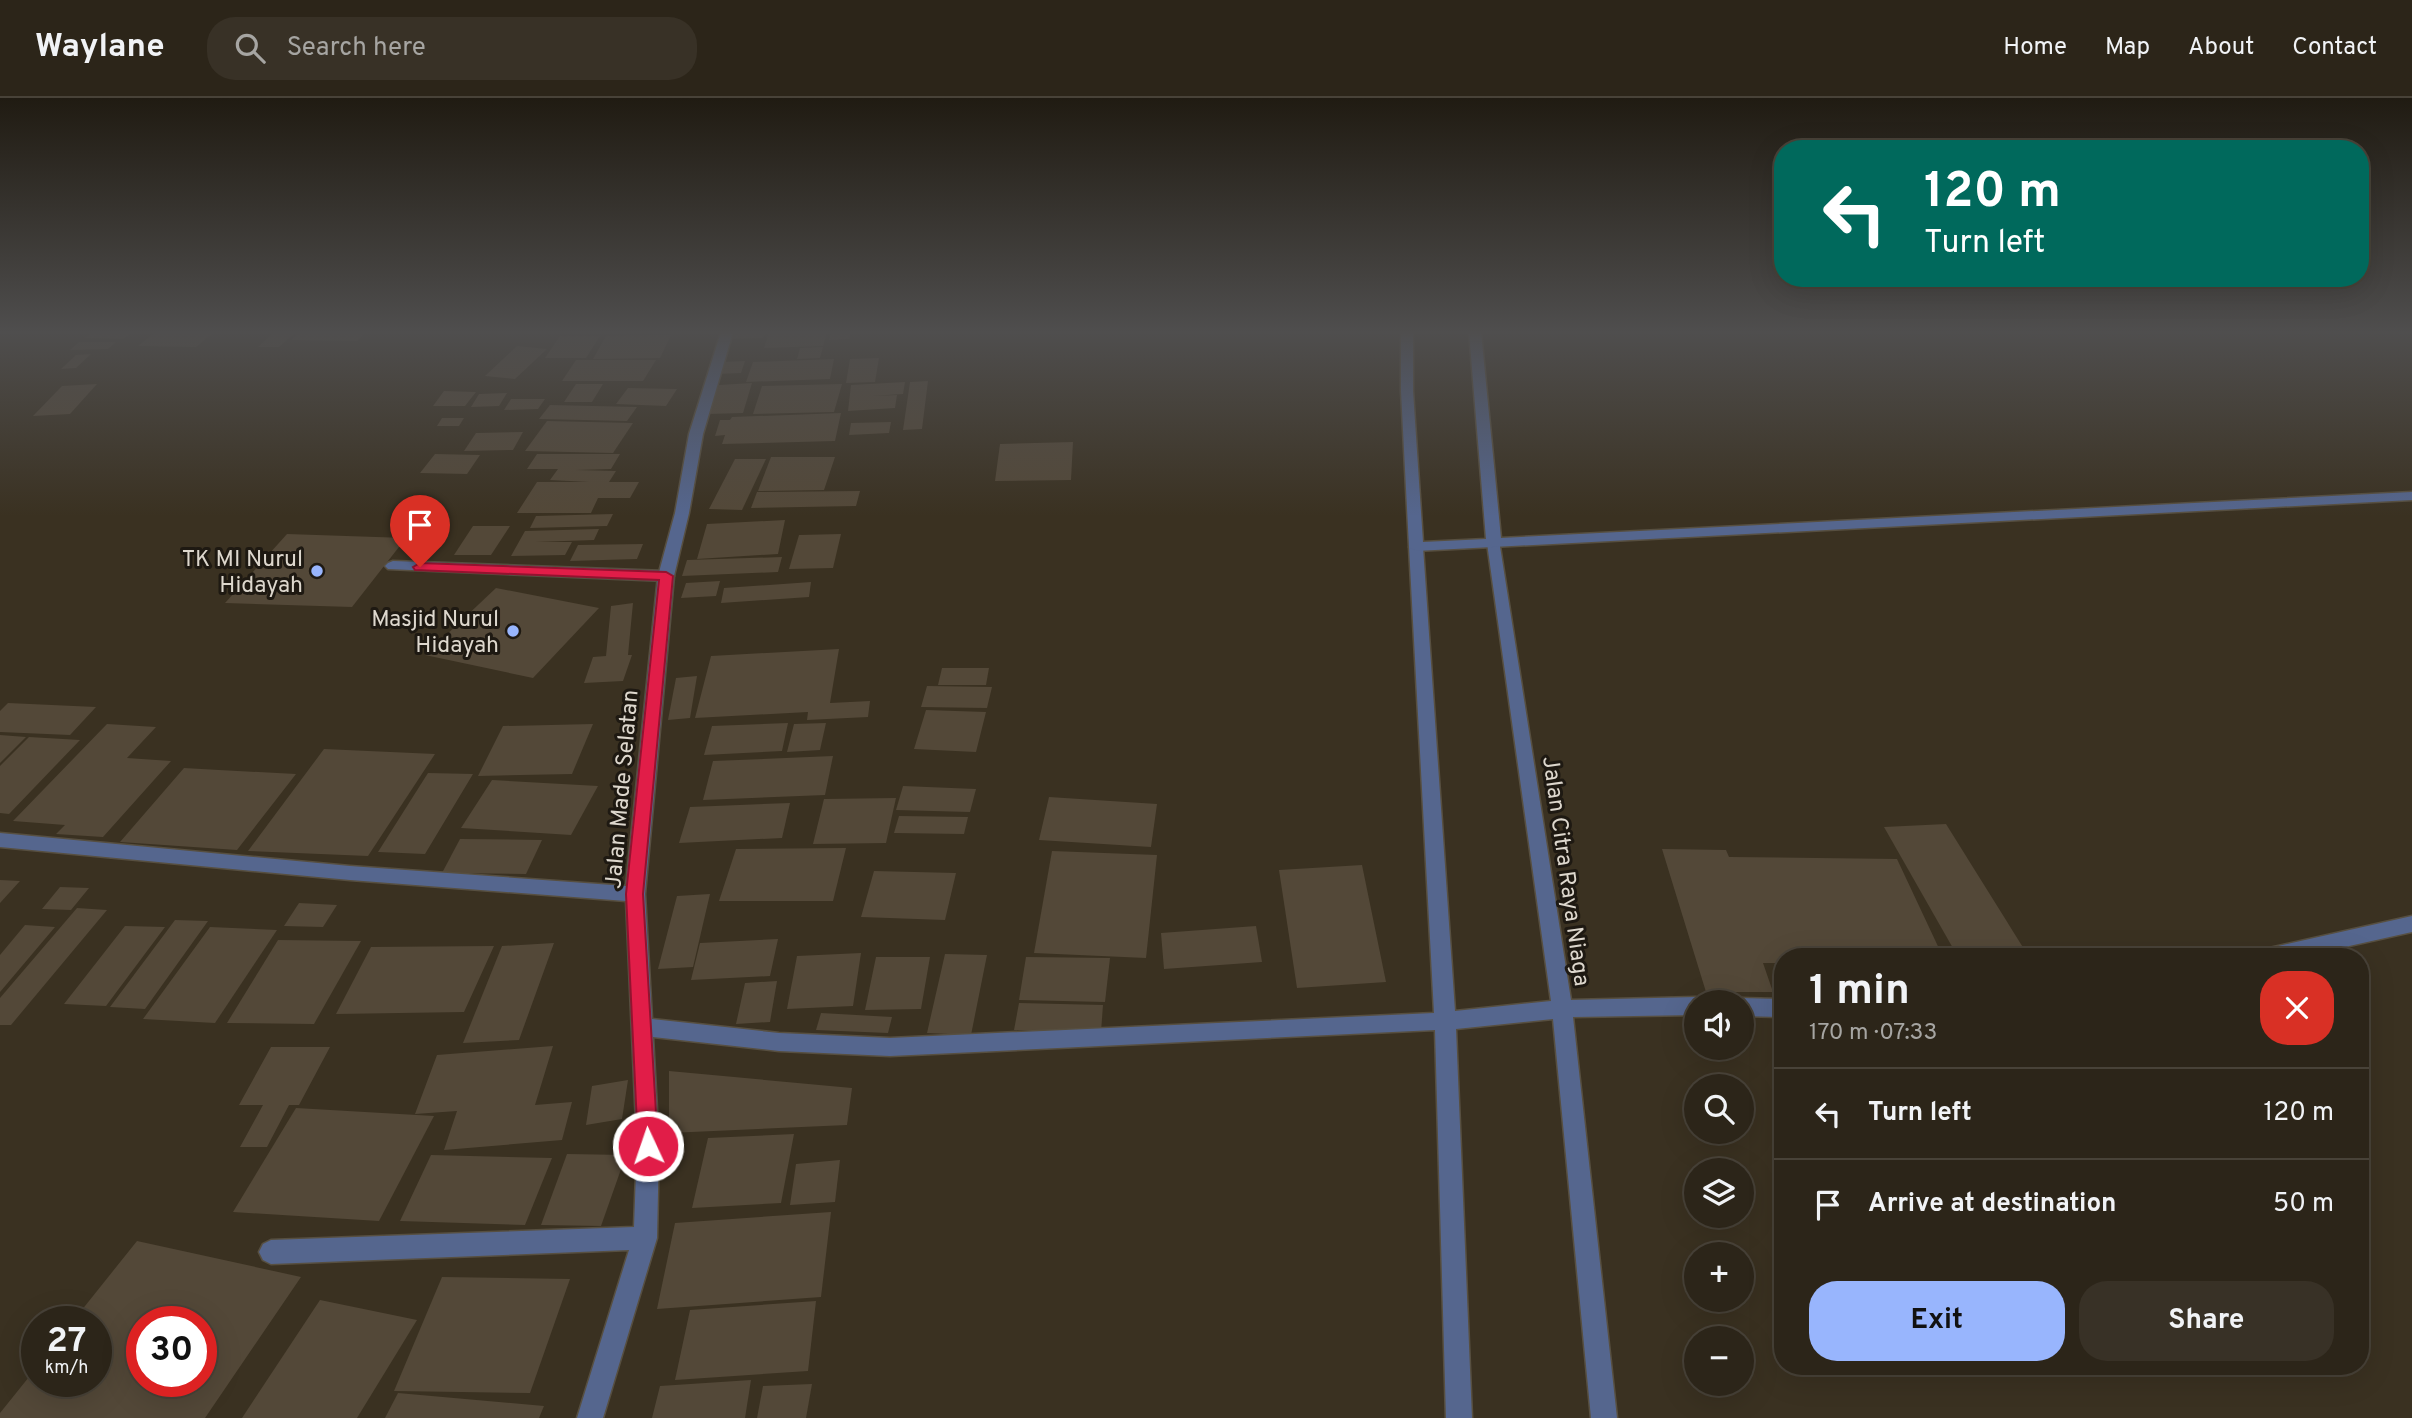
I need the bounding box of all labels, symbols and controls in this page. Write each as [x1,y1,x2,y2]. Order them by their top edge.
search box [207,17,697,80]
text: Waylane [35,27,165,69]
icon: search [231,29,269,67]
text: Search here [287,32,426,65]
text: Home [2003,33,2067,63]
text: Map [2105,33,2150,63]
text: About [2188,33,2254,63]
text: Contact [2292,33,2377,63]
text: 120 m [1924,163,2061,225]
icon: left [1809,168,1900,259]
text: Turn left [1924,224,2045,264]
pin [390,495,450,567]
icon: arrive [401,506,439,544]
place label: TK MI Nurul Hidayah [182,546,303,601]
marker: TK MI Nurul Hidayah [309,563,325,579]
place label: Masjid Nurul Hidayah [371,606,499,661]
marker: Masjid Nurul Hidayah [505,623,521,639]
street label: Jalan Made Selatan [600,688,647,890]
street label: Jalan Citra Raya Niaga [1534,754,1595,988]
text: 1 min [1809,966,1910,1019]
button: close [2260,971,2334,1045]
map controls [1684,990,1754,1396]
button: sound [1684,990,1754,1060]
text: 170 m · 07:33 [1809,1019,1937,1048]
button: search [1684,1074,1754,1144]
icon: left [1809,1095,1847,1133]
text: Turn left [1868,1097,1972,1130]
text: 120 m [2264,1097,2334,1130]
position arrow [611,1109,685,1183]
button: layers [1684,1158,1754,1228]
icon: arrive [1809,1186,1847,1224]
text: Arrive at destination [1868,1188,2116,1221]
text: 50 m [2273,1188,2334,1221]
button: + [1684,1242,1754,1312]
button: Exit [1809,1281,2065,1361]
button: Share [2079,1281,2334,1361]
speed limit sign: 30 [126,1306,217,1397]
text: 27 [47,1320,86,1364]
button: − [1684,1326,1754,1396]
text: km/h [45,1357,88,1380]

